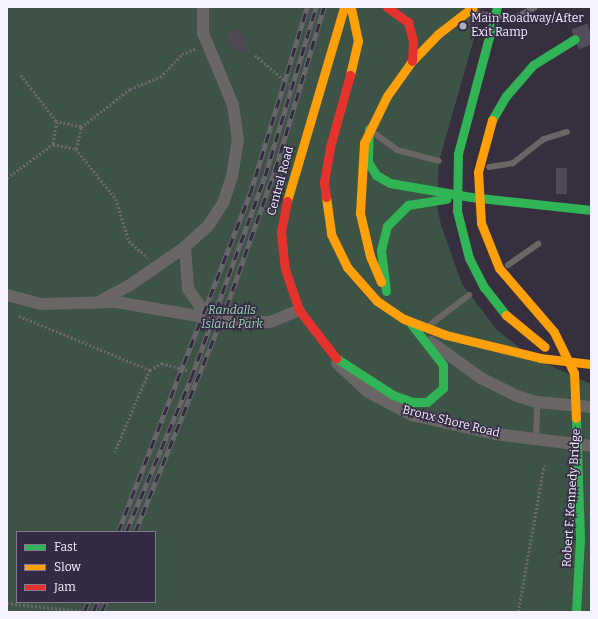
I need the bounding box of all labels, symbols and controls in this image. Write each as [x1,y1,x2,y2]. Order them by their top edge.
place label: Main Roadway/After Exit Ramp [471,12,584,40]
marker: Main Roadway/After Exit Ramp [458,21,468,31]
street label: Central Road [265,145,297,217]
park label: Randalls Island Park [201,304,263,332]
street label: Bronx Shore Road [401,403,501,441]
street label: Robert F. Kennedy Bridge [560,428,584,568]
legend [16,531,156,603]
text: Fast [54,540,77,554]
text: Slow [54,560,81,574]
text: Jam [54,580,76,594]

